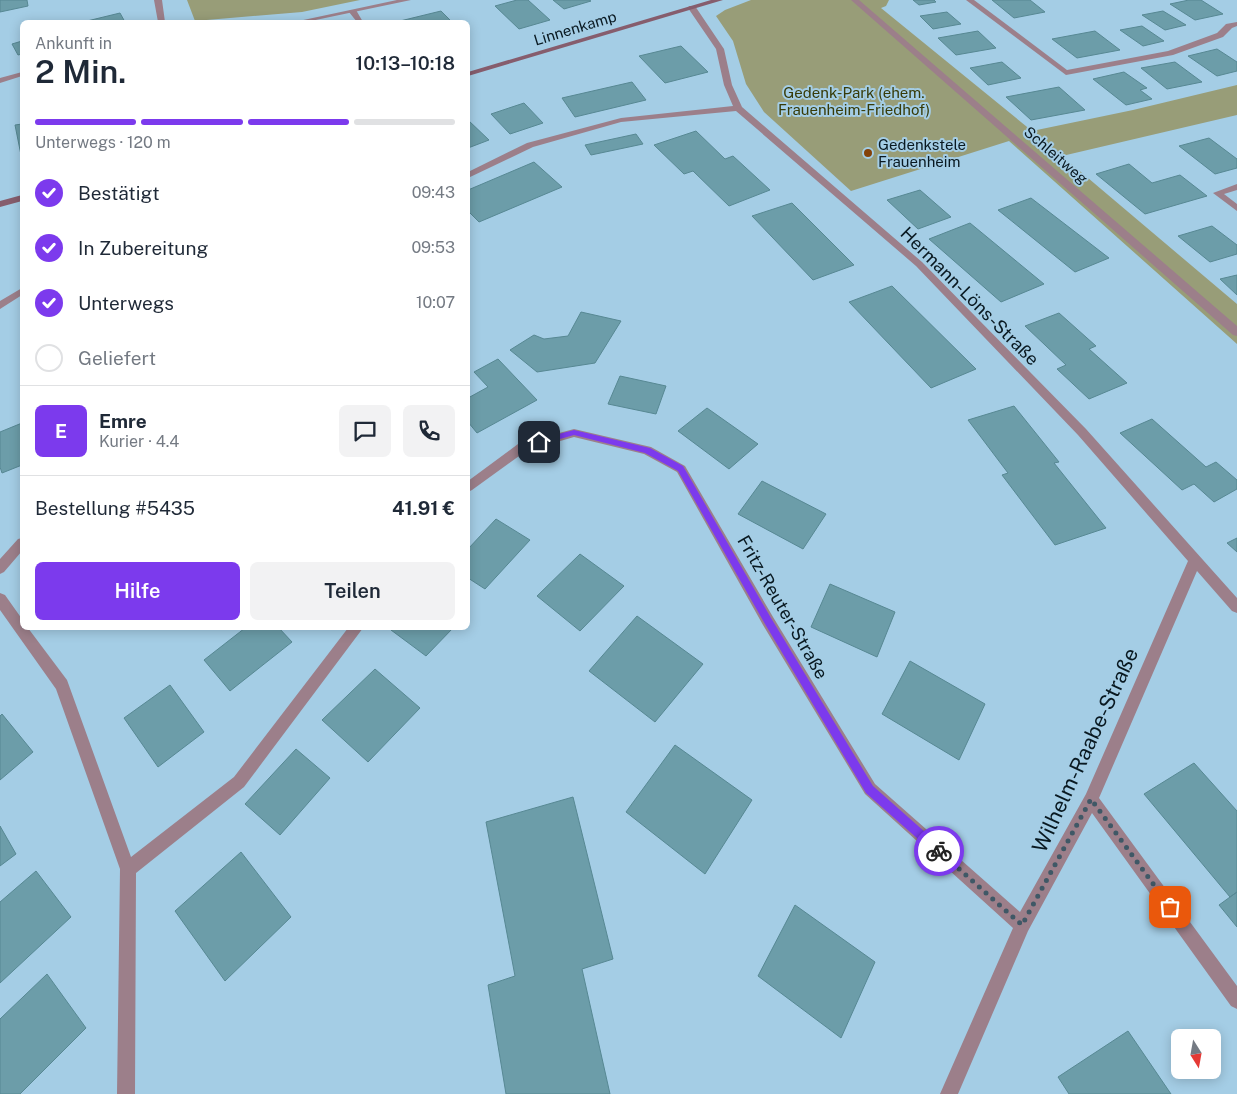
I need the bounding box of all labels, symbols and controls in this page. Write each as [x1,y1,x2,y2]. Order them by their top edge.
street label: Linnenkamp [532,7,618,49]
text: Ankunft in [35,34,112,53]
text: 10:13–10:18 [355,52,455,74]
text: 2 Min. [35,53,126,90]
park label: Gedenk-Park (ehem. Frauenheim-Friedhof) [778,84,930,118]
street label: Schleitweg [1021,123,1091,187]
text: Unterwegs · 120 m [35,133,171,152]
place label: Gedenkstele Frauenheim [878,136,966,170]
marker: Gedenkstele Frauenheim [862,147,874,159]
icon: check [35,179,63,207]
text: Bestätigt [78,182,160,204]
text: 09:43 [412,183,455,202]
street label: Hermann-Löns-Straße [897,223,1043,369]
icon: check [35,234,63,262]
text: In Zubereitung [78,237,208,259]
text: 09:53 [411,238,455,257]
icon: check [35,289,63,317]
text: Unterwegs [78,292,174,314]
text: 10:07 [416,293,455,312]
text: Geliefert [78,347,156,369]
button: chat [339,405,391,457]
button: phone [403,405,455,457]
text: Emre [99,410,147,432]
text: E [55,420,67,442]
pin [518,421,560,463]
icon: home [525,428,553,456]
text: Kurier · 4.4 [99,432,179,451]
text: Bestellung #5435 [35,497,195,519]
text: 41.91 € [392,497,455,519]
street label: Fritz-Reuter-Straße [733,532,833,682]
button: Hilfe [35,562,240,620]
button: Teilen [250,562,455,620]
street label: Wilhelm-Raabe-Straße [1027,644,1143,856]
courier [914,826,964,876]
icon: bike [925,837,953,865]
pin [1149,886,1191,928]
icon: bag [1156,893,1184,921]
north arrow [1171,1029,1221,1079]
map controls [1171,1029,1221,1079]

